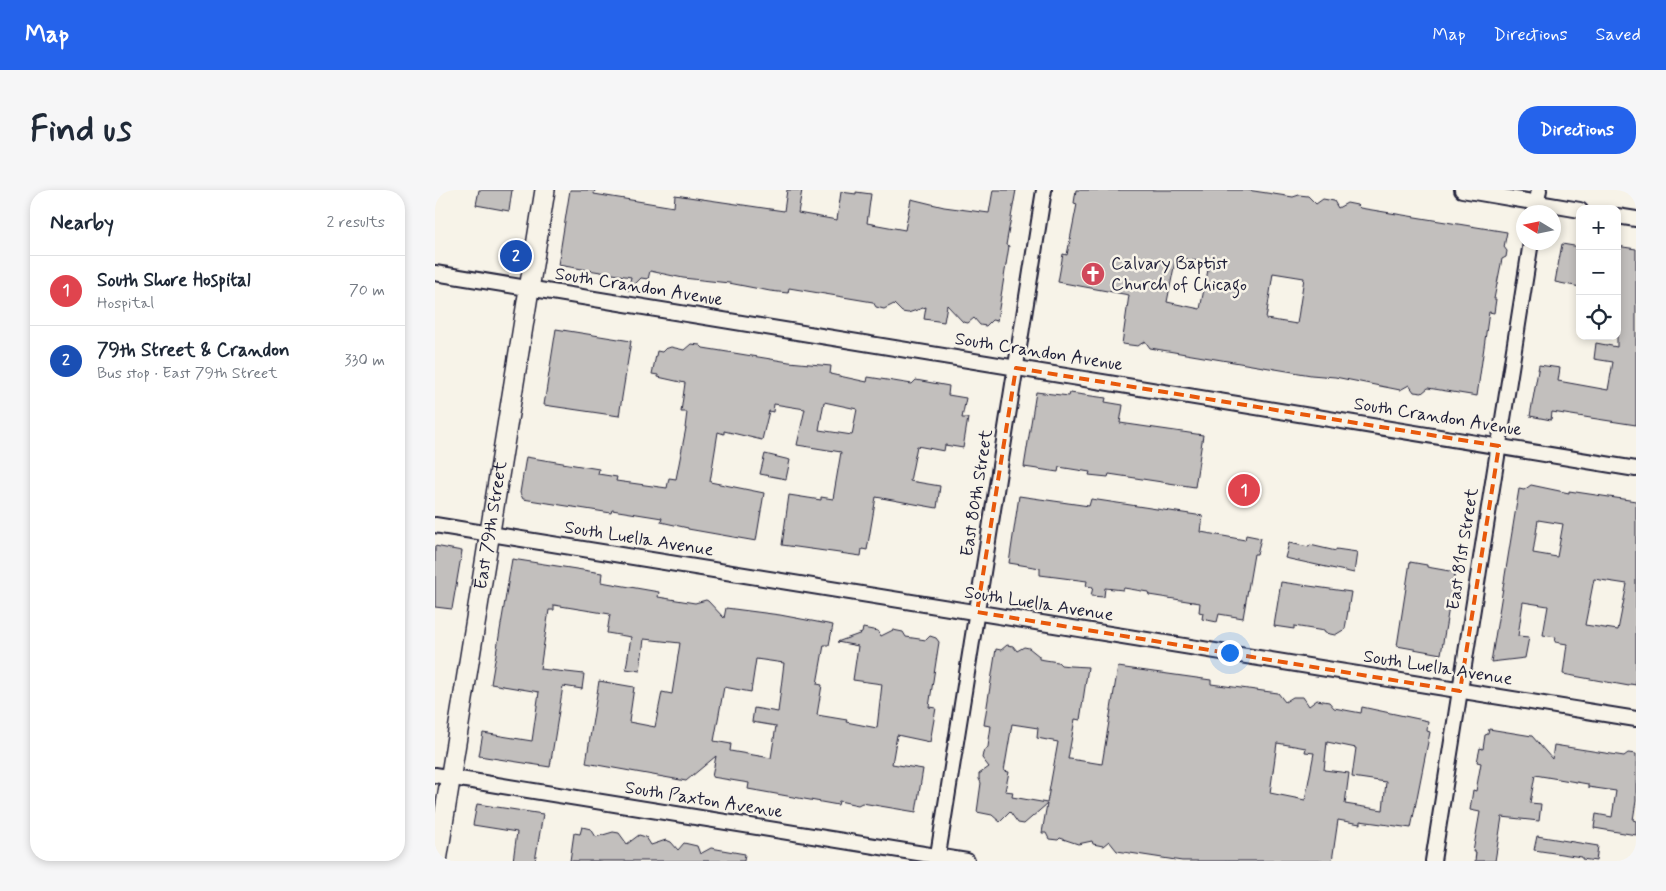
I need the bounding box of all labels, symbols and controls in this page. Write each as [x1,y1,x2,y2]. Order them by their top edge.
text: Map [25,20,69,51]
text: Map [1433,23,1466,47]
text: Directions [1494,23,1568,47]
text: Saved [1596,23,1641,47]
button: Directions [1518,106,1636,154]
text: Find us [30,107,132,153]
north arrow [1516,205,1561,250]
map controls [1576,205,1621,340]
button: + [1576,205,1621,250]
text: Nearby [50,209,114,237]
text: 2 results [327,212,385,233]
pin: 2 [500,237,532,275]
button: − [1576,250,1621,295]
place label: Calvary Baptist Church of Chicago [1111,252,1247,299]
church icon: Calvary Baptist Church of Chicago [1080,261,1106,287]
street label: South Crandon Avenue [553,262,725,312]
text: South Shore Hospital [97,268,251,293]
text: 1 [62,280,70,301]
text: 70 m [349,280,385,301]
text: Hospital [97,293,154,314]
button: locate [1576,295,1621,340]
street label: South Crandon Avenue [953,327,1125,377]
text: 79th Street & Crandon [97,338,290,363]
text: 2 [62,350,70,371]
text: 330 m [344,350,385,371]
text: Bus stop · East 79th Street [97,363,278,384]
street label: South Crandon Avenue [1352,392,1524,442]
street label: East 80th Street [955,427,999,558]
street label: East 79th Street [469,459,513,591]
pin: 1 [1228,471,1260,509]
street label: East 81st Street [1442,486,1485,612]
street label: South Luella Avenue [563,515,715,563]
street label: South Luella Avenue [963,580,1115,628]
your location [1217,640,1243,666]
street label: South Luella Avenue [1362,644,1514,692]
street label: South Paxton Avenue [623,776,785,824]

